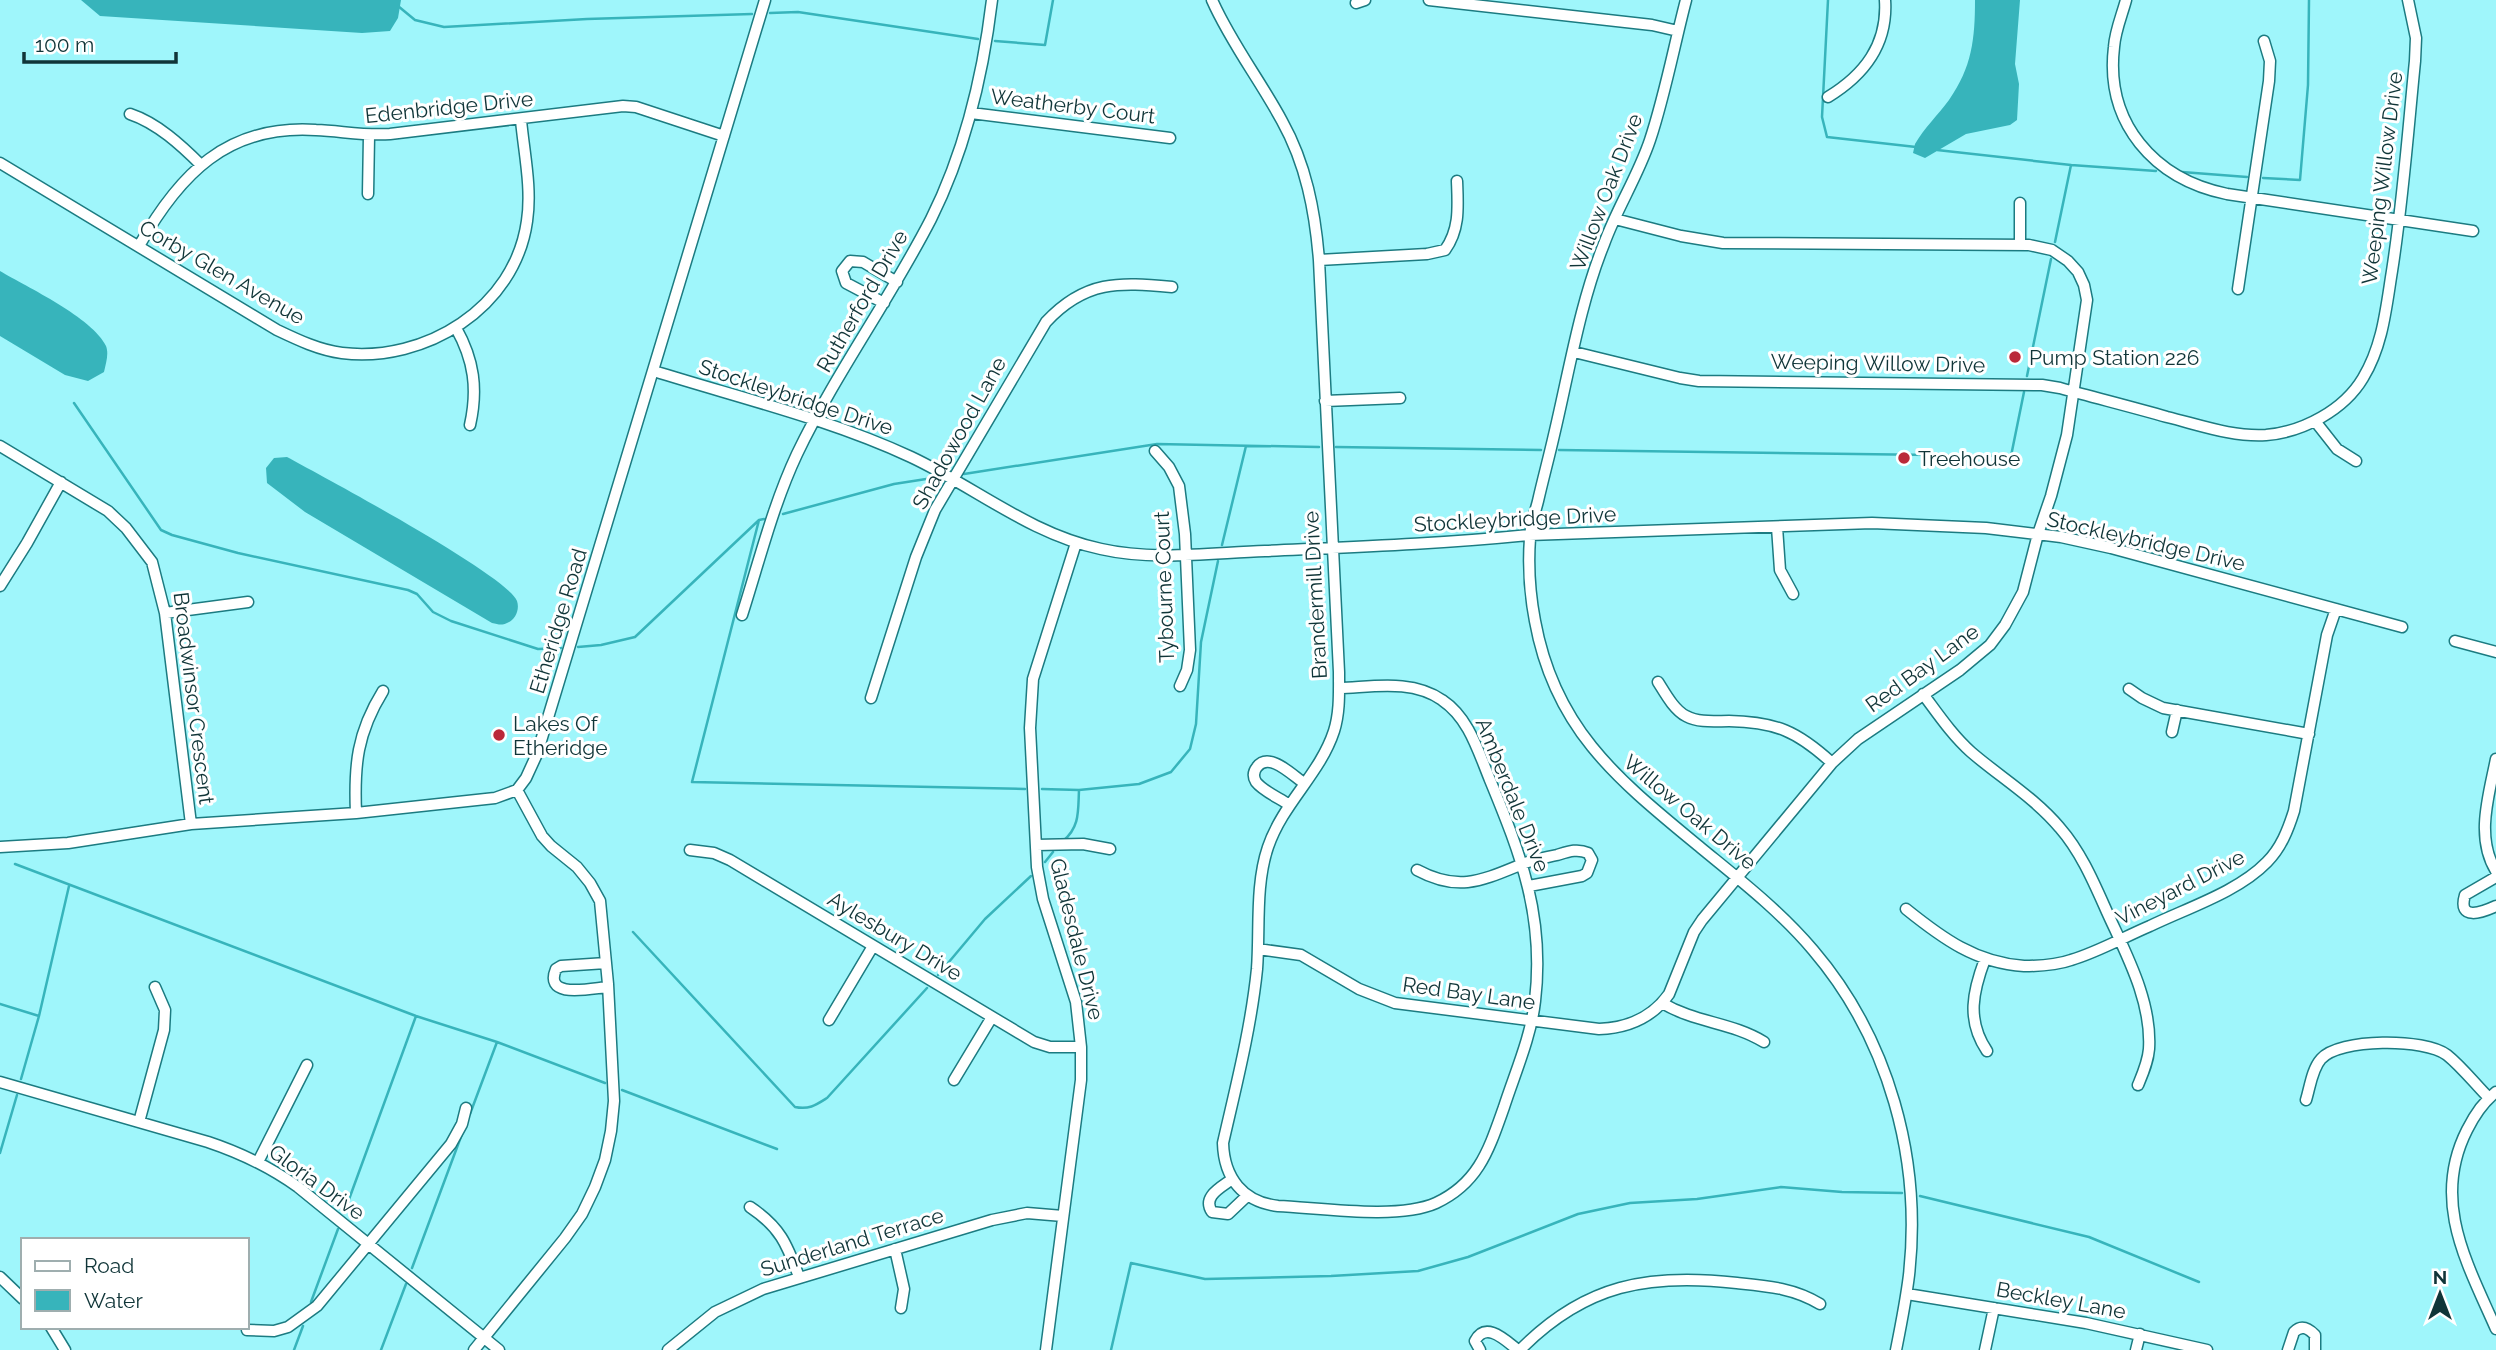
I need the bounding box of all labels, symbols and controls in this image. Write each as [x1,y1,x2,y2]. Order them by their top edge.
scale bar [24,21,177,65]
text: 100 m [35,32,94,57]
street label: Weeping Willow Drive [2357,70,2407,286]
street label: Weatherby Court [989,83,1157,129]
street label: Edenbridge Drive [364,86,534,128]
street label: Willow Oak Drive [1565,110,1647,274]
street label: Corby Glen Avenue [135,214,309,330]
street label: Rutherford Drive [811,226,913,376]
place label: Pump Station 226 [2029,345,2199,370]
street label: Weeping Willow Drive [1770,349,1986,377]
marker: Pump Station 226 [2007,349,2023,365]
street label: Shadowood Lane [907,353,1011,513]
street label: Stockleybridge Drive [696,354,896,440]
place label: Treehouse [1918,446,2020,471]
marker: Treehouse [1896,450,1912,466]
street label: Stockleybridge Drive [1413,501,1617,537]
street label: Stockleybridge Drive [2045,506,2247,576]
street label: Tybourne Court [1149,511,1179,663]
street label: Brandermill Drive [1298,511,1332,679]
street label: Etheridge Road [524,545,592,697]
street label: Broadwinsor Crescent [169,590,219,806]
street label: Red Bay Lane [1861,619,1983,717]
place label: Lakes Of Etheridge [513,711,608,760]
street label: Amberdale Drive [1471,714,1555,876]
marker: Lakes Of Etheridge [491,727,507,743]
street label: Willow Oak Drive [1619,749,1761,875]
street label: Vineyard Drive [2111,844,2249,930]
street label: Gladesdale Drive [1045,856,1109,1022]
street label: Aylesbury Drive [823,886,967,986]
street label: Red Bay Lane [1401,971,1537,1015]
street label: Gloria Drive [264,1139,370,1225]
street label: Sunderland Terrace [757,1202,947,1282]
legend [21,1238,248,1329]
text: Road [84,1253,134,1278]
north arrow [2405,1259,2475,1329]
text: N [2433,1266,2447,1288]
street label: Beckley Lane [1994,1276,2128,1324]
text: Water [84,1288,143,1313]

